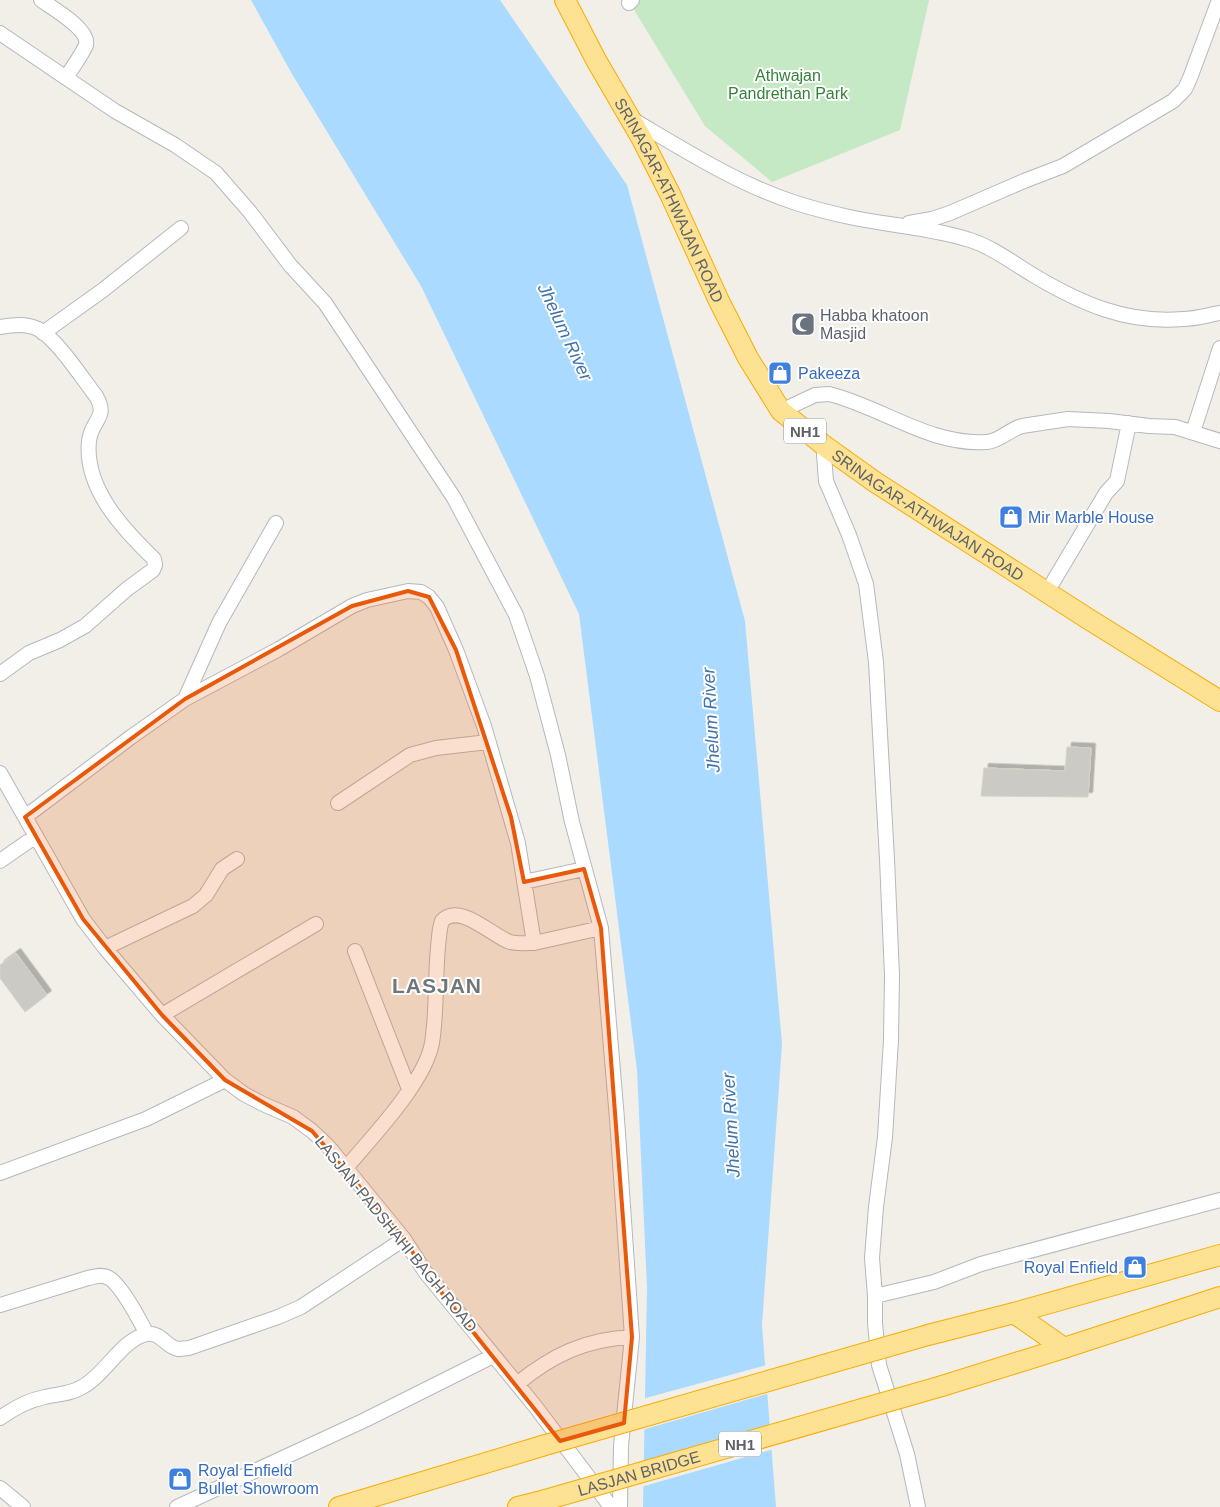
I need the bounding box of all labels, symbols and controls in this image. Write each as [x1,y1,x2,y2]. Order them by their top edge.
park label: Athwajan Pandrethan Park [728,67,849,102]
street label: SRINAGAR-ATHWAJAN ROAD [612,95,727,305]
water label: Jhelum River [533,279,597,385]
place label: Habba khatoon Masjid [820,307,929,342]
mosque icon: Habba khatoon Masjid [790,311,816,337]
shop icon: Pakeeza [767,360,793,386]
place label: Pakeeza [798,365,860,382]
road number: NH1 [784,418,826,444]
street label: SRINAGAR-ATHWAJAN ROAD [829,446,1027,584]
shop icon: Mir Marble House [998,504,1024,530]
place label: Mir Marble House [1028,509,1154,526]
water label: Jhelum River [698,666,724,774]
district label: LASJAN [392,974,482,997]
water label: Jhelum River [718,1071,744,1179]
street label: LASJAN-PADSHAHI BAGH ROAD [312,1133,480,1335]
shop icon: Royal Enfield [1122,1254,1148,1280]
place label: Royal Enfield [1024,1259,1118,1276]
road number: NH1 [719,1432,761,1456]
street label: LASJAN BRIDGE [576,1447,702,1499]
place label: Royal Enfield Bullet Showroom [198,1462,319,1497]
shop icon: Royal Enfield Bullet Showroom [167,1466,193,1492]

